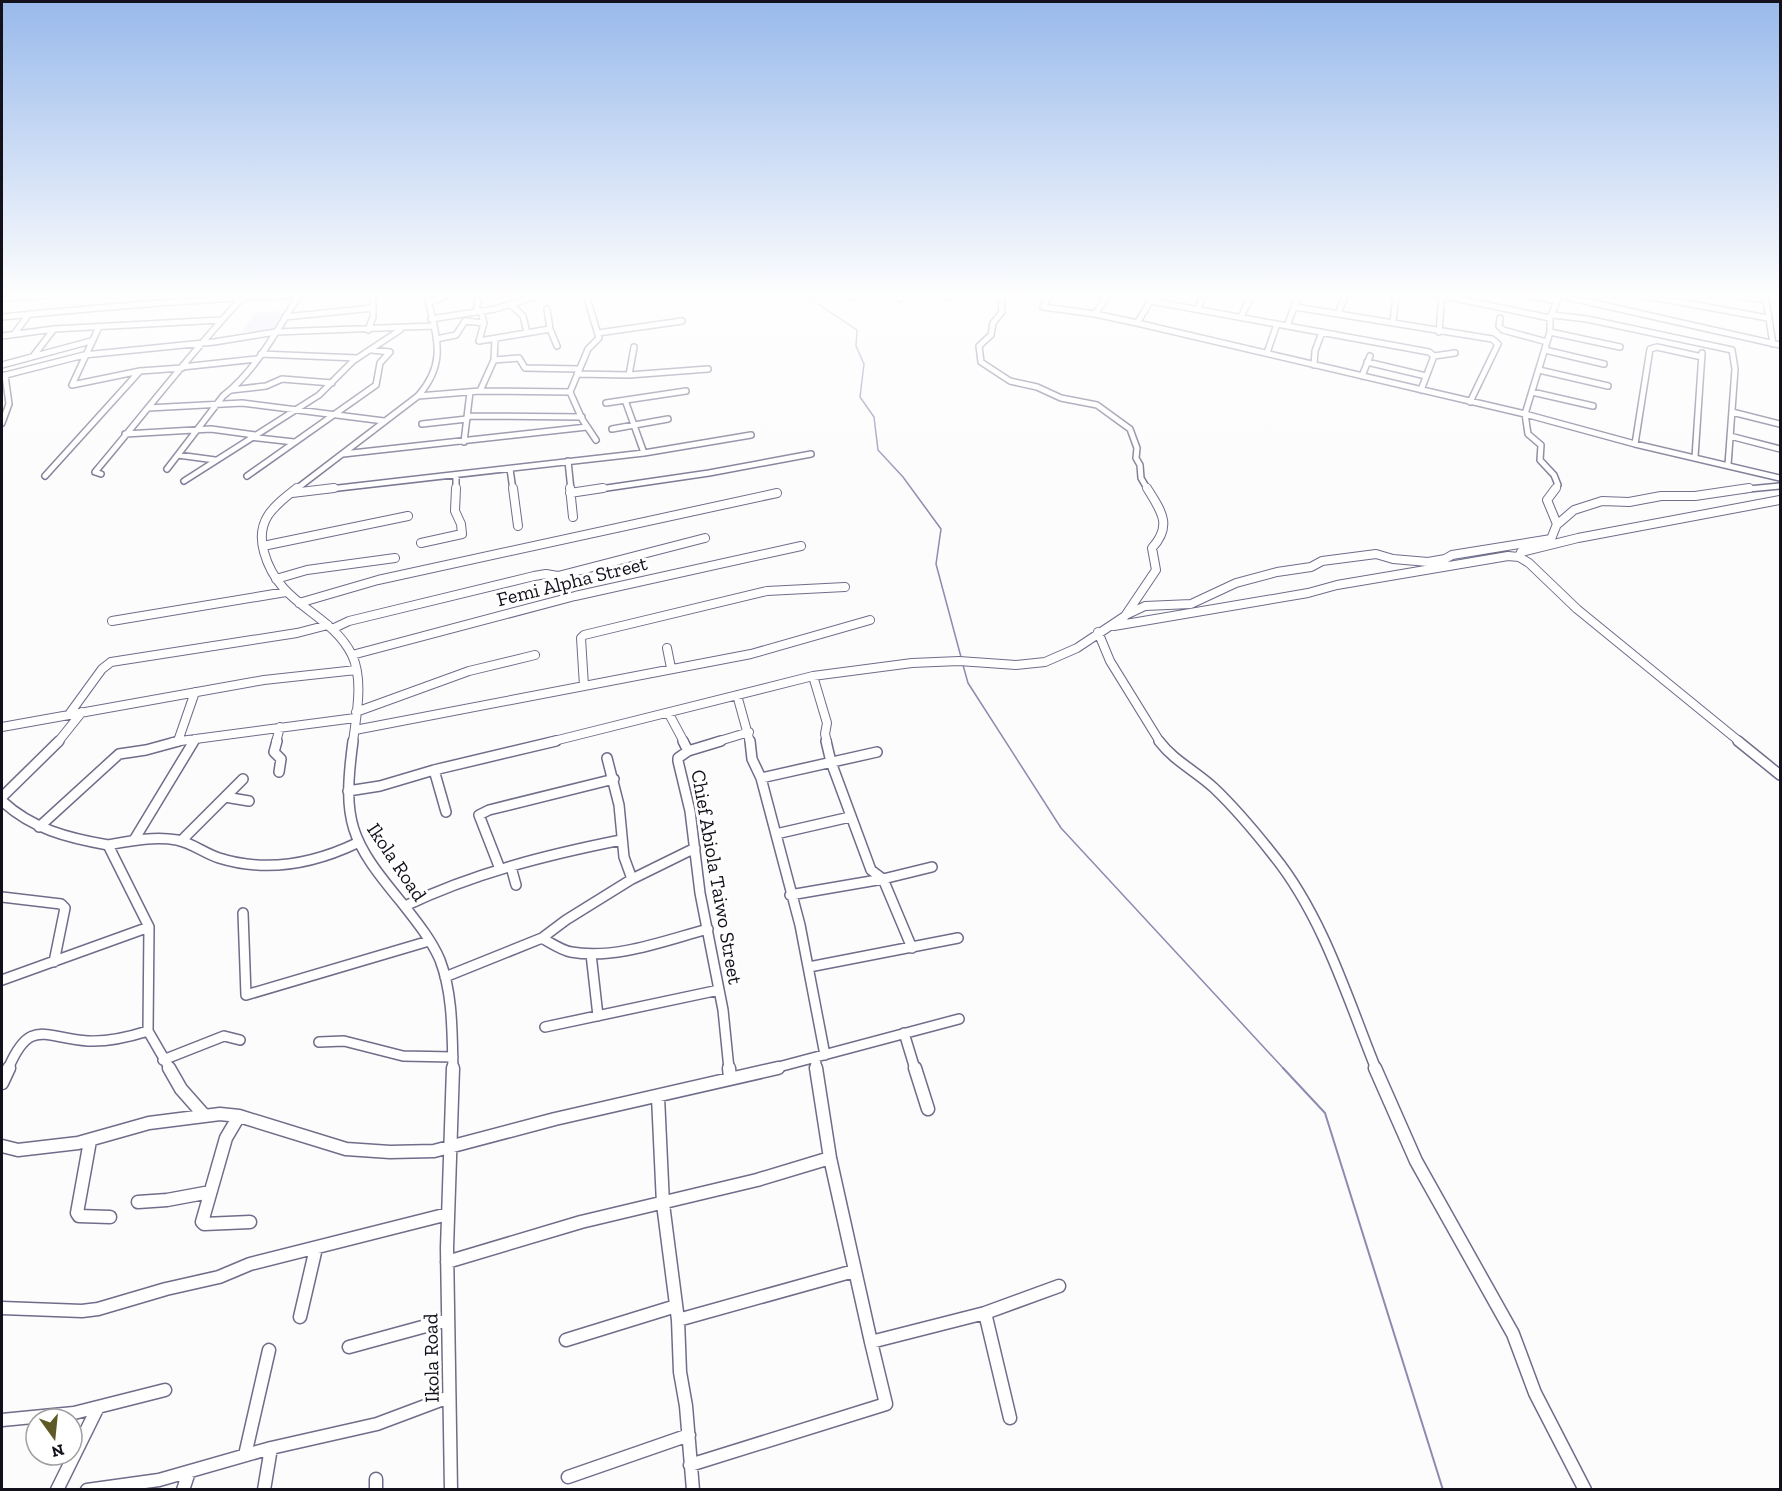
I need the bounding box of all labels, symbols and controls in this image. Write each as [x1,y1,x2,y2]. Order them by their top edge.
street label: Femi Alpha Street [494,551,650,611]
street label: Chief Abiola Taiwo Street [686,768,748,987]
street label: Ikola Road [362,818,432,906]
street label: Ikola Road [418,1313,444,1403]
north arrow [24,1407,84,1467]
text: N [49,1440,66,1462]

